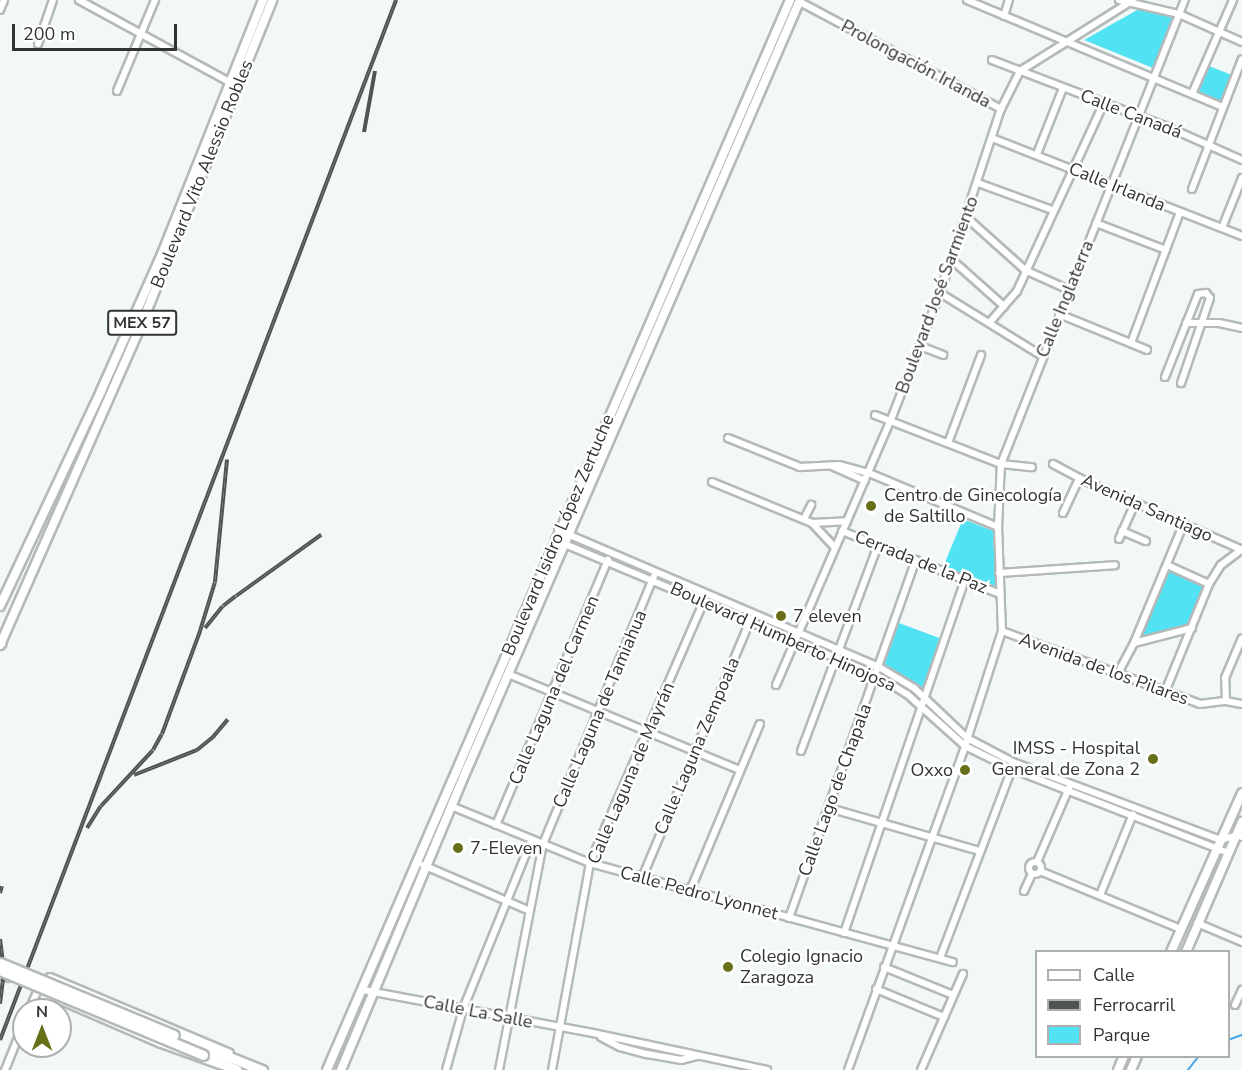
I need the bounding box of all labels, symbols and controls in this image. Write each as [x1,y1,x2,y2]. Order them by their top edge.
scale bar [15,12,180,50]
street label: Prolongación Irlanda [837,15,995,113]
text: 200 m [23,22,75,46]
street label: Boulevard Vito Alessio Robles [146,57,258,291]
street label: Calle Canadá [1077,85,1185,143]
street label: Calle Irlanda [1066,158,1168,216]
street label: Boulevard José Sarmiento [891,193,983,397]
street label: Calle Inglaterra [1032,237,1098,361]
road number: MEX 57 [106,310,178,336]
street label: Boulevard Isidro López Zertuche [497,411,619,659]
street label: Avenida Santiago [1078,469,1216,547]
place label: Centro de Ginecología de Saltillo [884,485,1062,528]
marker: Centro de Ginecología de Saltillo [862,497,880,515]
street label: Cerrada de la Paz [852,526,990,598]
street label: Boulevard Humberto Hinojosa [667,577,899,697]
street label: Calle Laguna del Carmen [504,592,604,788]
place label: 7 eleven [793,605,862,627]
street label: Calle Laguna de Tamiahua [548,607,652,811]
marker: 7 eleven [774,609,788,623]
street label: Avenida de los Pilares [1016,628,1192,710]
street label: Calle Laguna Zempoala [650,654,744,838]
street label: Calle Laguna de Mayrán [583,679,679,867]
street label: Calle Lago de Chapala [794,701,876,879]
place label: IMSS - Hospital General de Zona 2 [991,738,1140,780]
marker: IMSS - Hospital General de Zona 2 [1144,750,1162,768]
place label: Oxxo [910,759,953,781]
marker: Oxxo [958,763,972,777]
place label: 7-Eleven [470,837,543,859]
marker: 7-Eleven [451,841,465,855]
street label: Calle Pedro Lyonnet [618,862,780,924]
place label: Colegio Ignacio Zaragoza [740,946,863,988]
legend [1035,950,1230,1058]
marker: Colegio Ignacio Zaragoza [721,960,735,974]
text: Calle [1093,963,1135,987]
street label: Calle La Salle [422,991,534,1033]
text: Ferrocarril [1093,993,1175,1017]
north arrow [12,998,72,1058]
text: N [36,1001,48,1023]
text: Parque [1093,1023,1150,1047]

